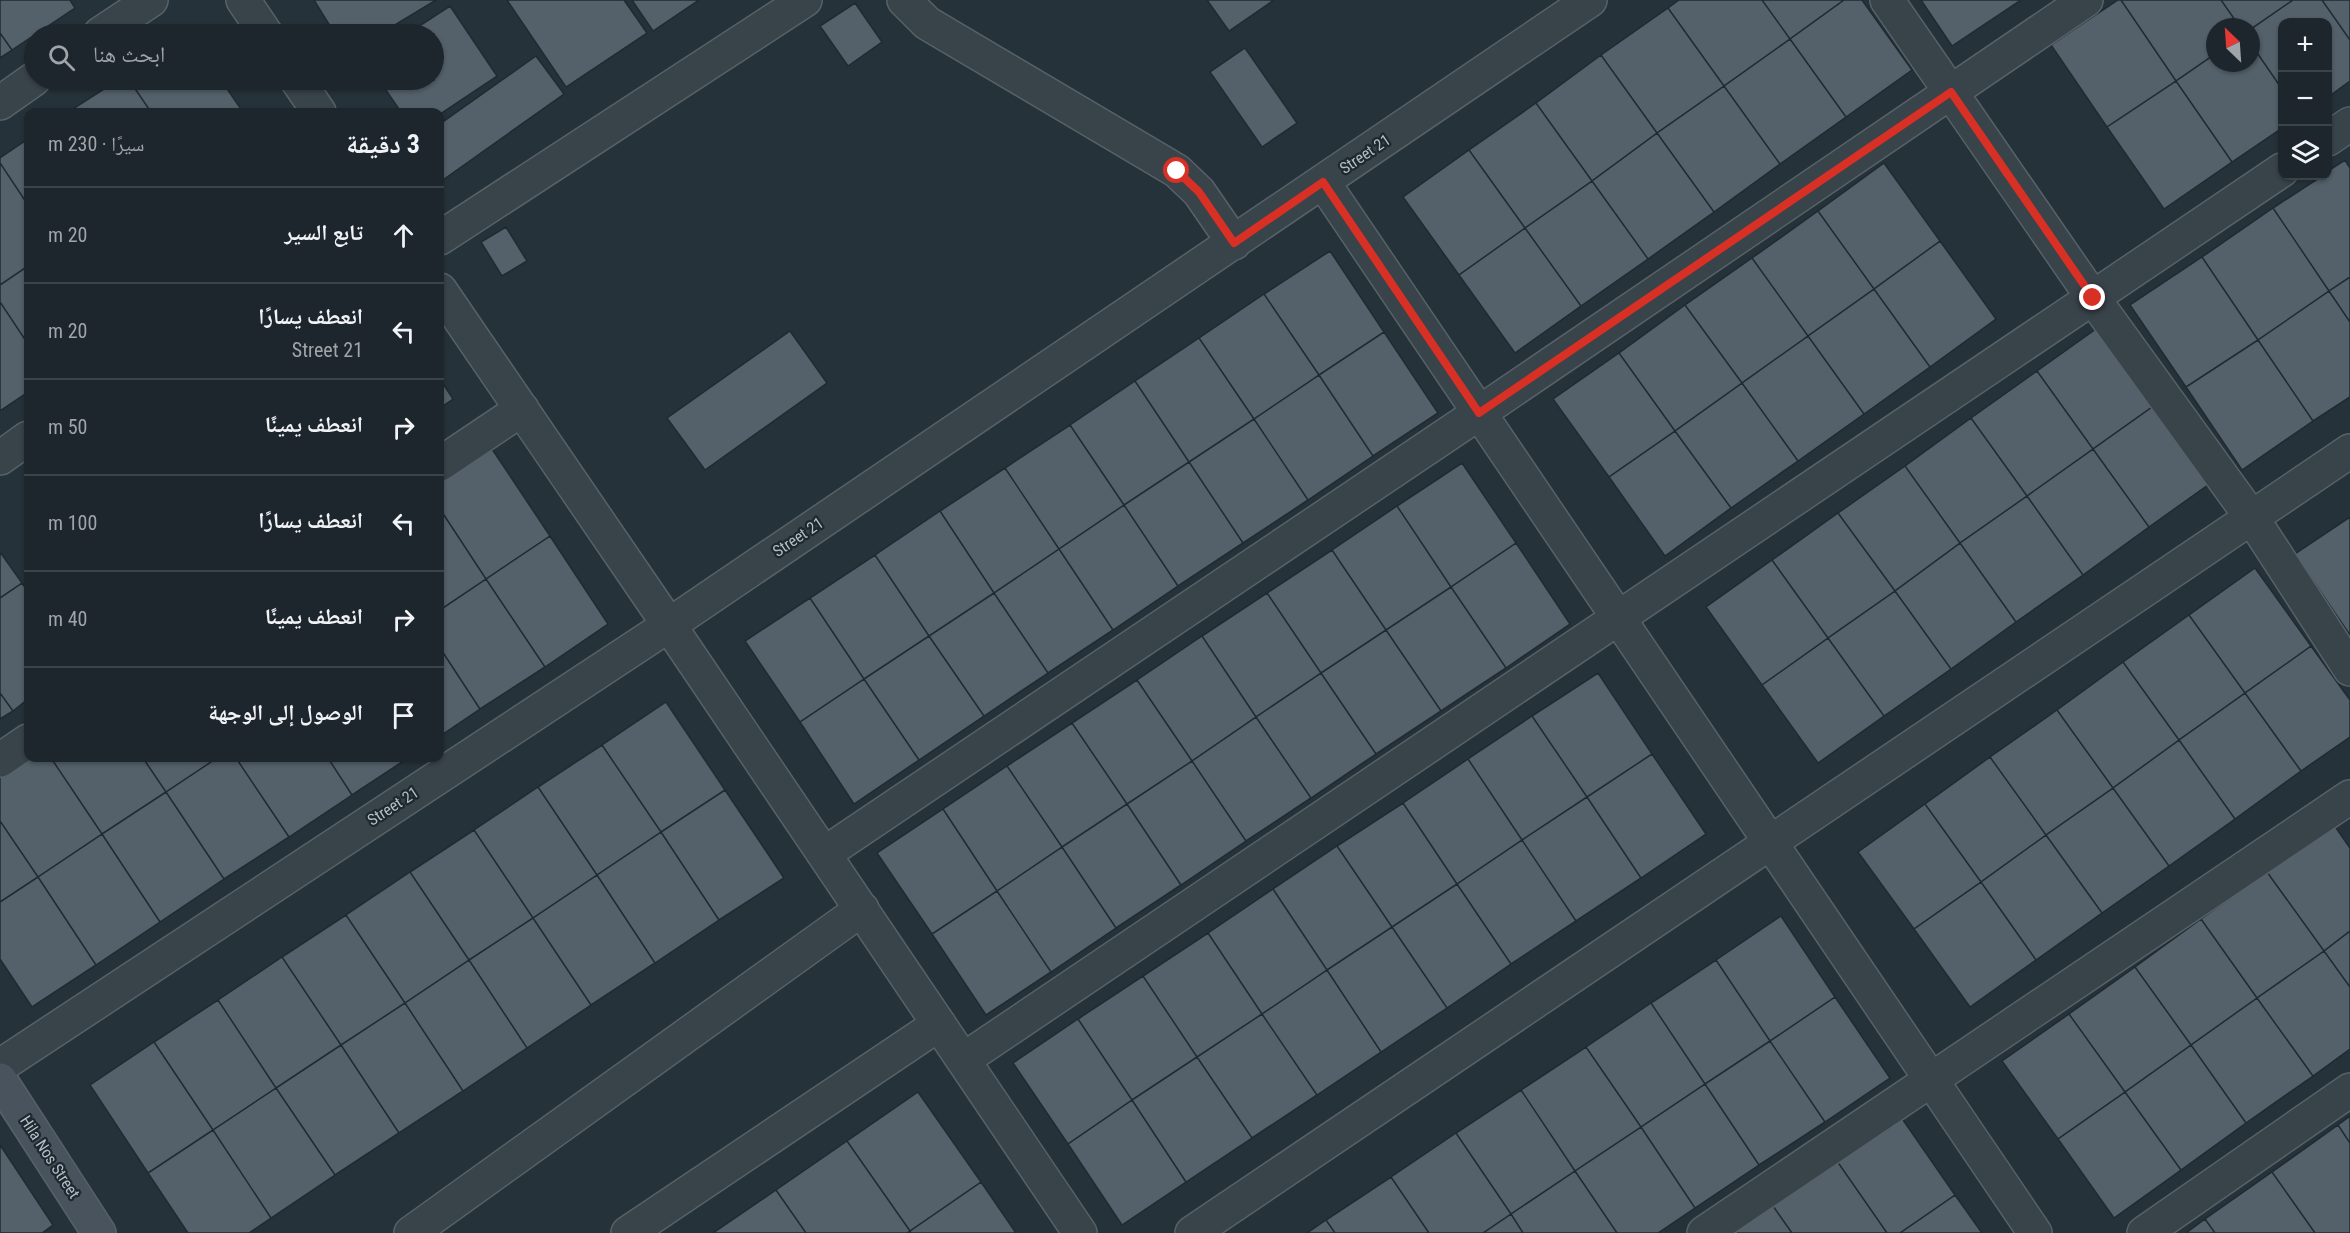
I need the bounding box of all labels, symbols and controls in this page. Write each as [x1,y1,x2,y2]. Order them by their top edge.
north arrow [2206,18,2260,72]
map controls [2278,18,2332,180]
button: + [2278,18,2332,72]
search box [24,24,444,90]
icon: search [45,41,78,74]
text: ابحث هنا [93,42,165,67]
button: − [2278,72,2332,126]
button: layers [2278,126,2332,180]
text: 3 دقيقة [346,129,420,159]
street label: Street 21 [1336,130,1394,178]
text: سيرًا · 230 m [48,132,145,156]
route start [1163,157,1189,183]
icon: ahead [387,219,420,252]
text: تابع السير [285,220,363,245]
text: 20 m [48,223,87,247]
route end [2079,284,2105,310]
text: انعطف يسارًا [258,304,363,329]
icon: left [387,315,420,348]
text: 20 m [48,319,87,343]
text: Street 21 [292,338,363,362]
icon: right [387,411,420,444]
text: انعطف يمينًا [265,412,363,437]
text: 50 m [48,415,87,439]
icon: left [387,507,420,540]
text: انعطف يسارًا [258,508,363,533]
text: 100 m [48,511,97,535]
street label: Street 21 [769,513,827,561]
icon: right [387,603,420,636]
text: انعطف يمينًا [265,604,363,629]
text: 40 m [48,607,87,631]
icon: arrive [387,699,420,732]
text: الوصول إلى الوجهة [208,700,363,725]
street label: Street 21 [364,783,422,829]
street label: Hila Nos Street [16,1112,84,1202]

